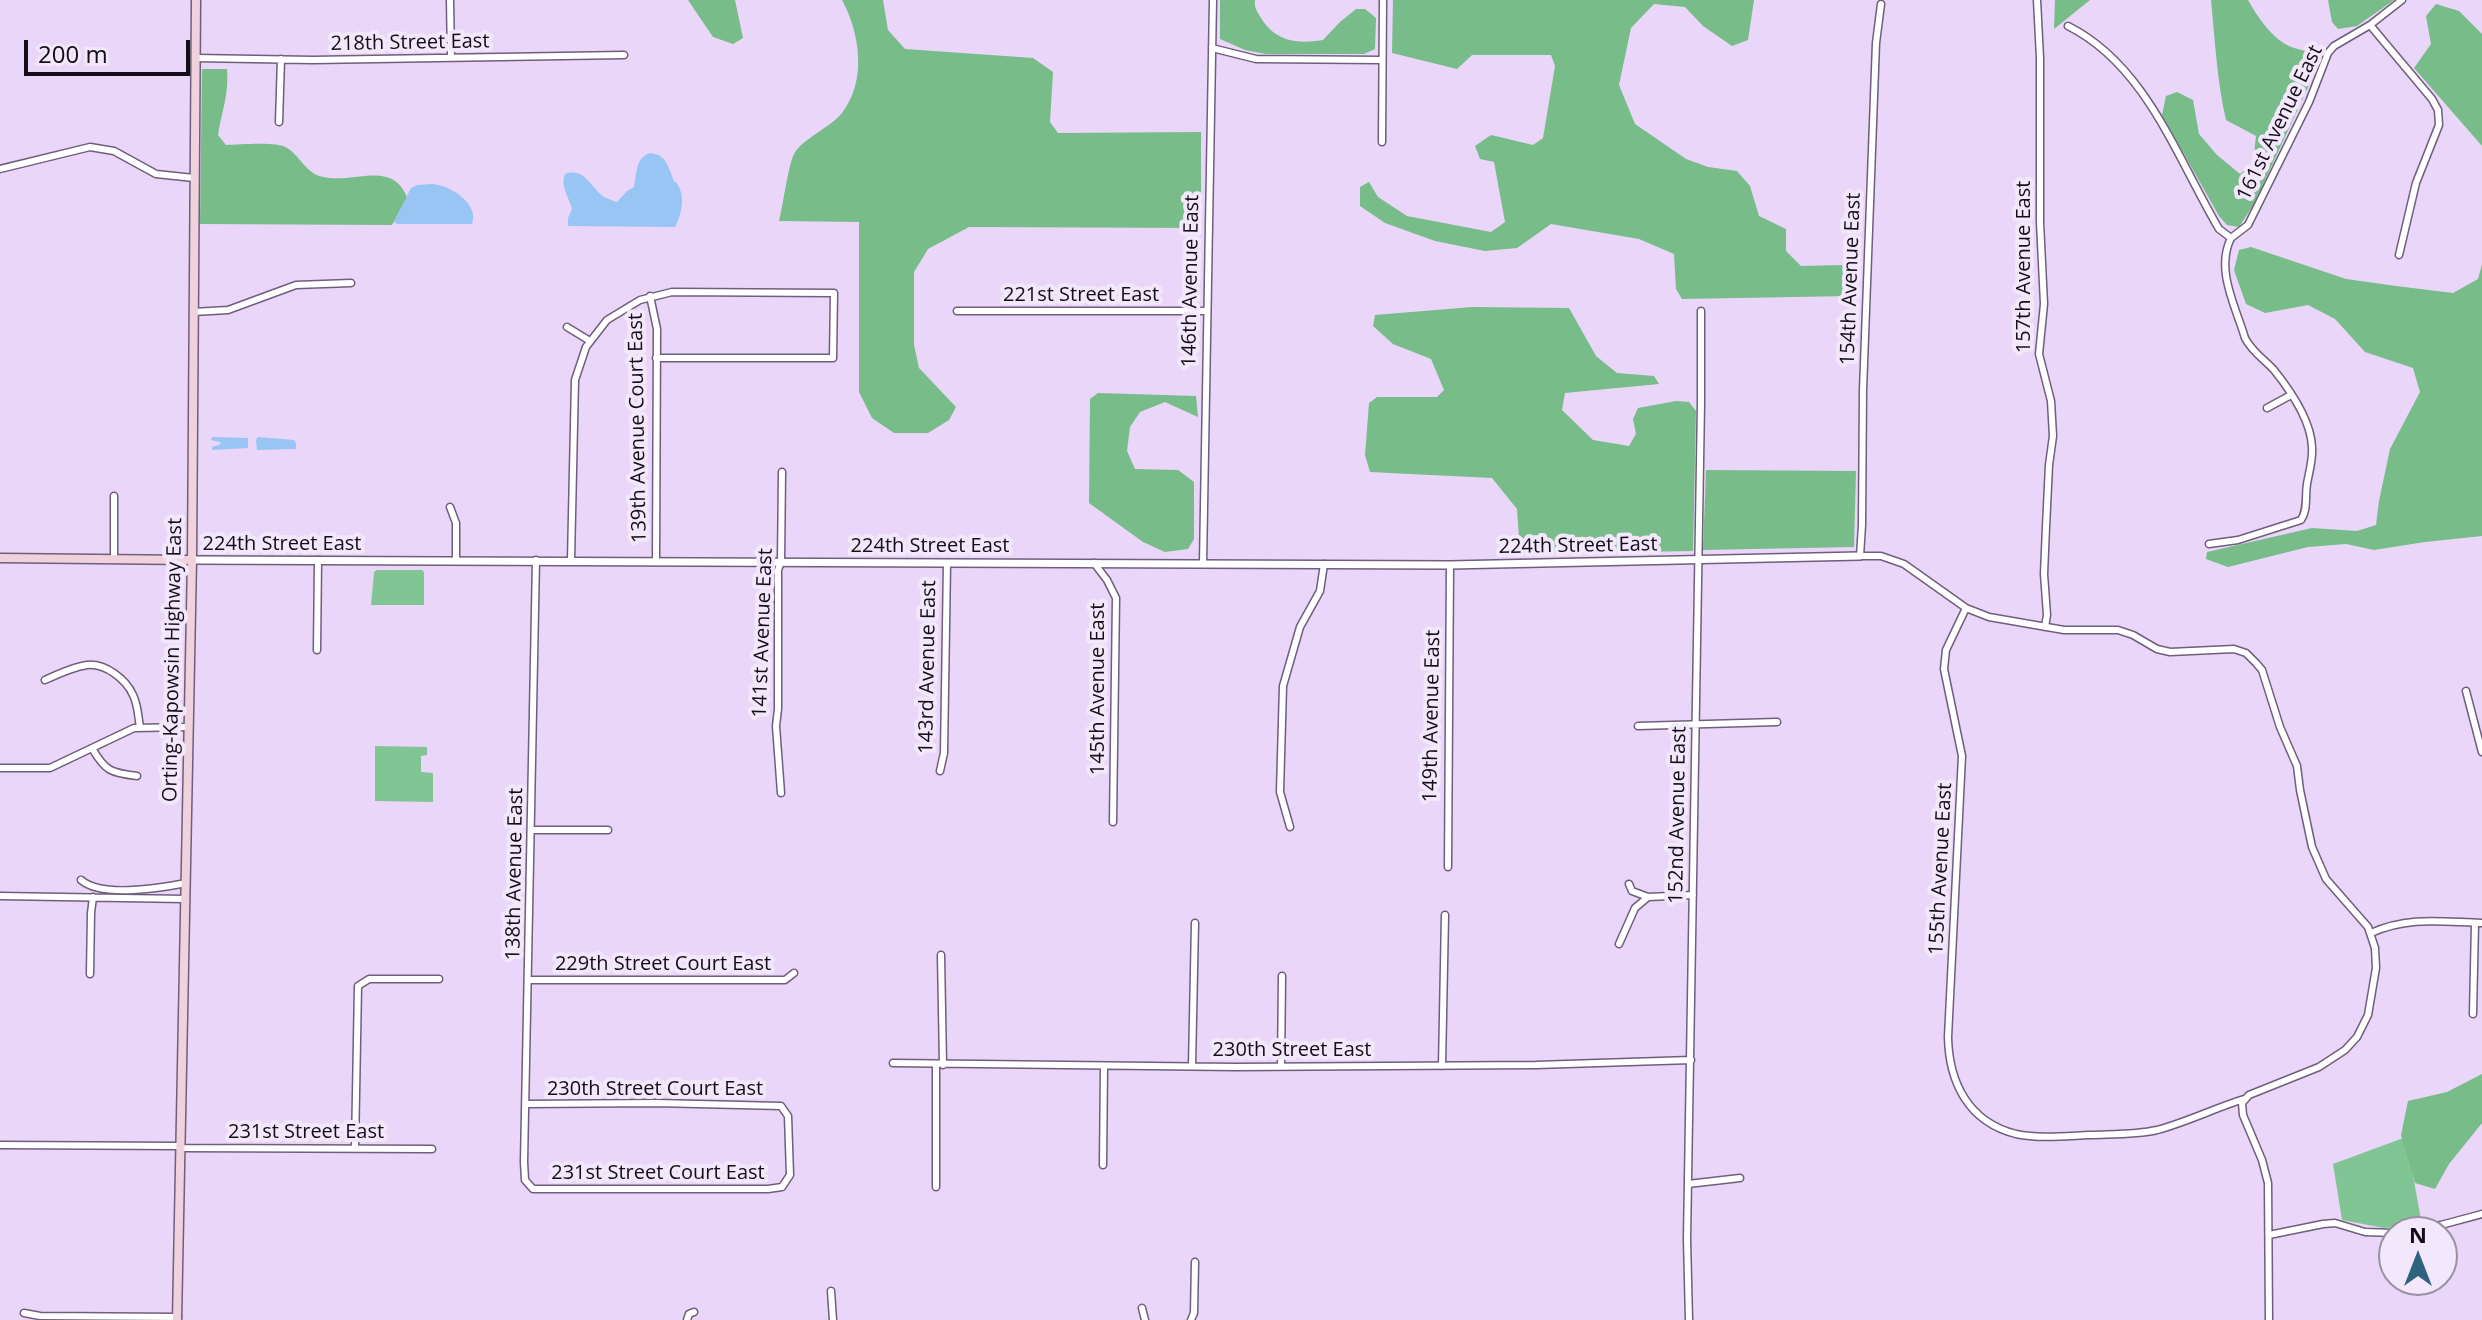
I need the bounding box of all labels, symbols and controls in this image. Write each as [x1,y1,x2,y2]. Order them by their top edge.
scale bar [28,24,194,74]
street label: 218th Street East [330,30,490,56]
text: 200 m [38,37,108,70]
street label: 161st Avenue East [2232,41,2328,205]
street label: 157th Avenue East [2012,181,2036,353]
street label: 154th Avenue East [1836,192,1866,366]
street label: 146th Avenue East [1177,195,1205,367]
street label: 221st Street East [1003,283,1159,307]
street label: 139th Avenue Court East [624,313,652,543]
street label: Orting-Kapowsin Highway East [159,518,187,802]
street label: 224th Street East [203,532,361,556]
street label: 224th Street East [1498,533,1658,559]
street label: 224th Street East [851,534,1009,558]
street label: 141st Avenue East [748,548,778,718]
street label: 143rd Avenue East [914,580,942,754]
street label: 145th Avenue East [1086,603,1110,775]
street label: 149th Avenue East [1418,630,1446,802]
street label: 152nd Avenue East [1664,726,1692,904]
street label: 155th Avenue East [1924,782,1958,956]
street label: 138th Avenue East [501,788,529,960]
street label: 229th Street Court East [555,952,771,976]
street label: 230th Street East [1213,1038,1371,1062]
street label: 230th Street Court East [547,1077,763,1101]
street label: 231st Street East [228,1120,384,1144]
street label: 231st Street Court East [551,1161,765,1185]
north arrow [2378,1216,2458,1296]
text: N [2409,1219,2427,1249]

